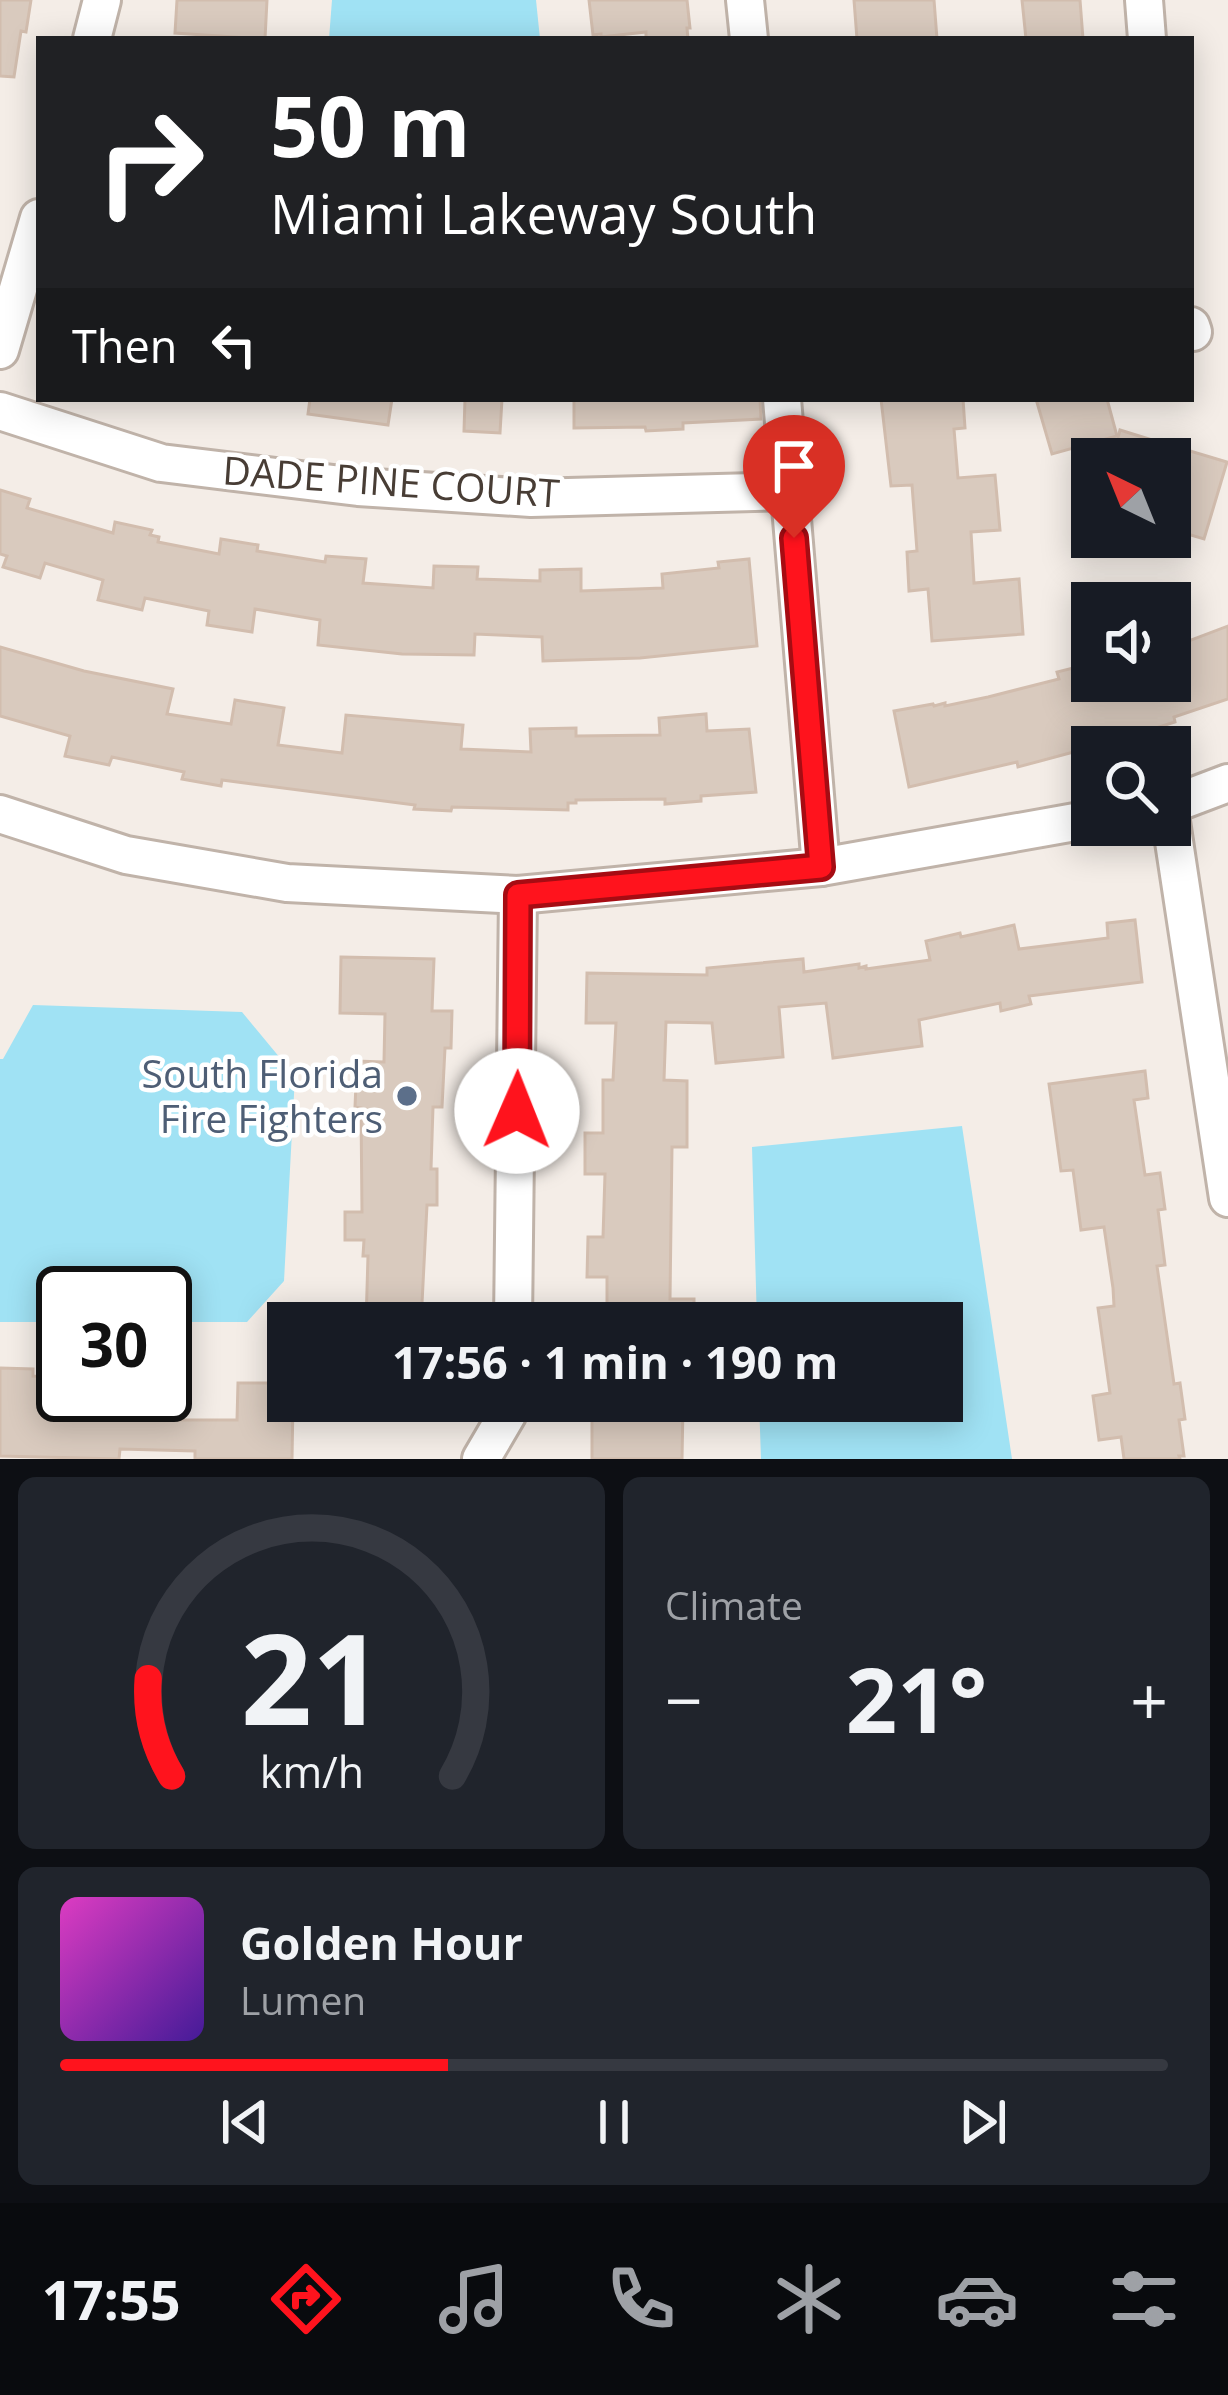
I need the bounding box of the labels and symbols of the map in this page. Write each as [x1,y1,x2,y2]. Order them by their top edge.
pin [743,415,845,538]
north arrow [1071,438,1191,558]
street label: DADE PINE COURT [221,442,562,519]
place label: South Florida Fire Fighters [142,1046,383,1144]
position arrow [454,1048,580,1174]
marker: South Florida Fire Fighters [394,1083,420,1109]
speed limit sign: 30 [36,1266,192,1422]

